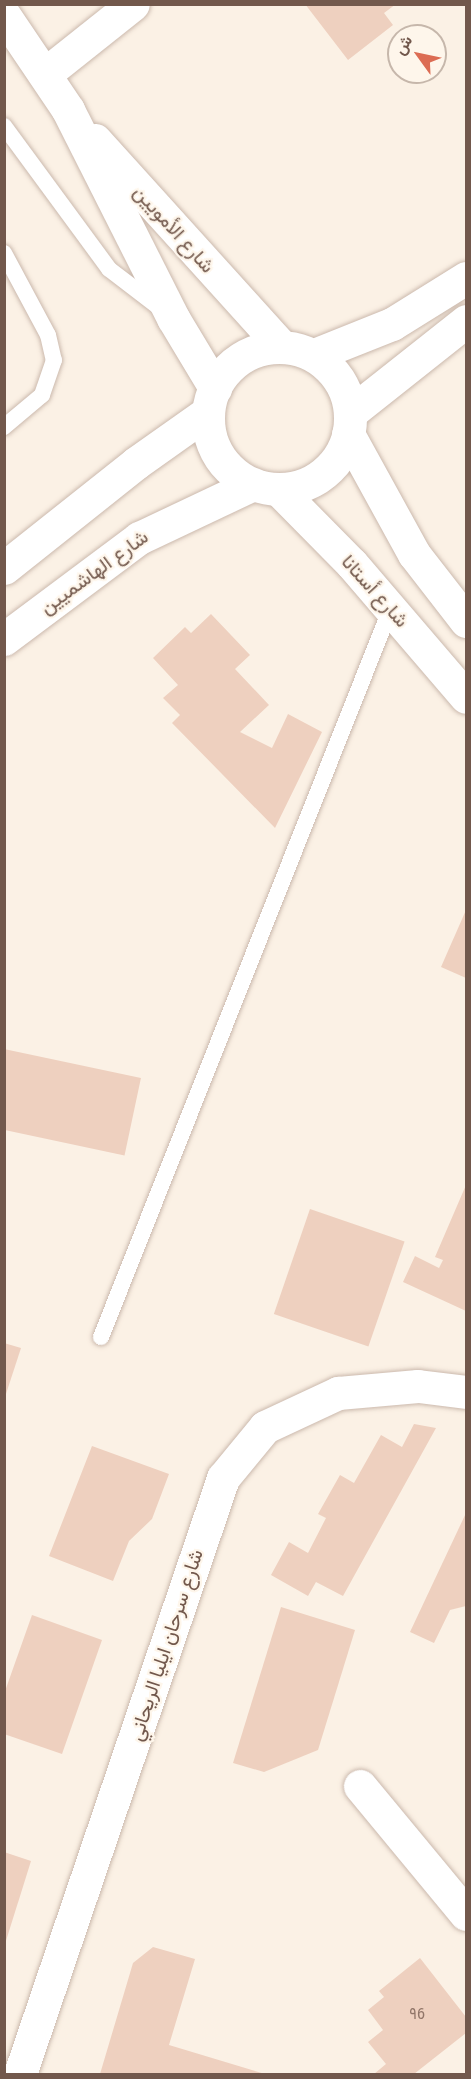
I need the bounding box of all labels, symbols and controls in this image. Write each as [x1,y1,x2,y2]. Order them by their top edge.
north arrow [387,24,447,84]
text: ش [390,32,416,58]
street label: شارع الأمويين [128,180,220,278]
street label: شارع الهاشميين [35,525,153,619]
street label: شارع أستانا [336,550,414,632]
street label: شارع سرحان ايليا الريحاني [124,1546,208,1744]
house number: ٩6 [409,2004,425,2024]

